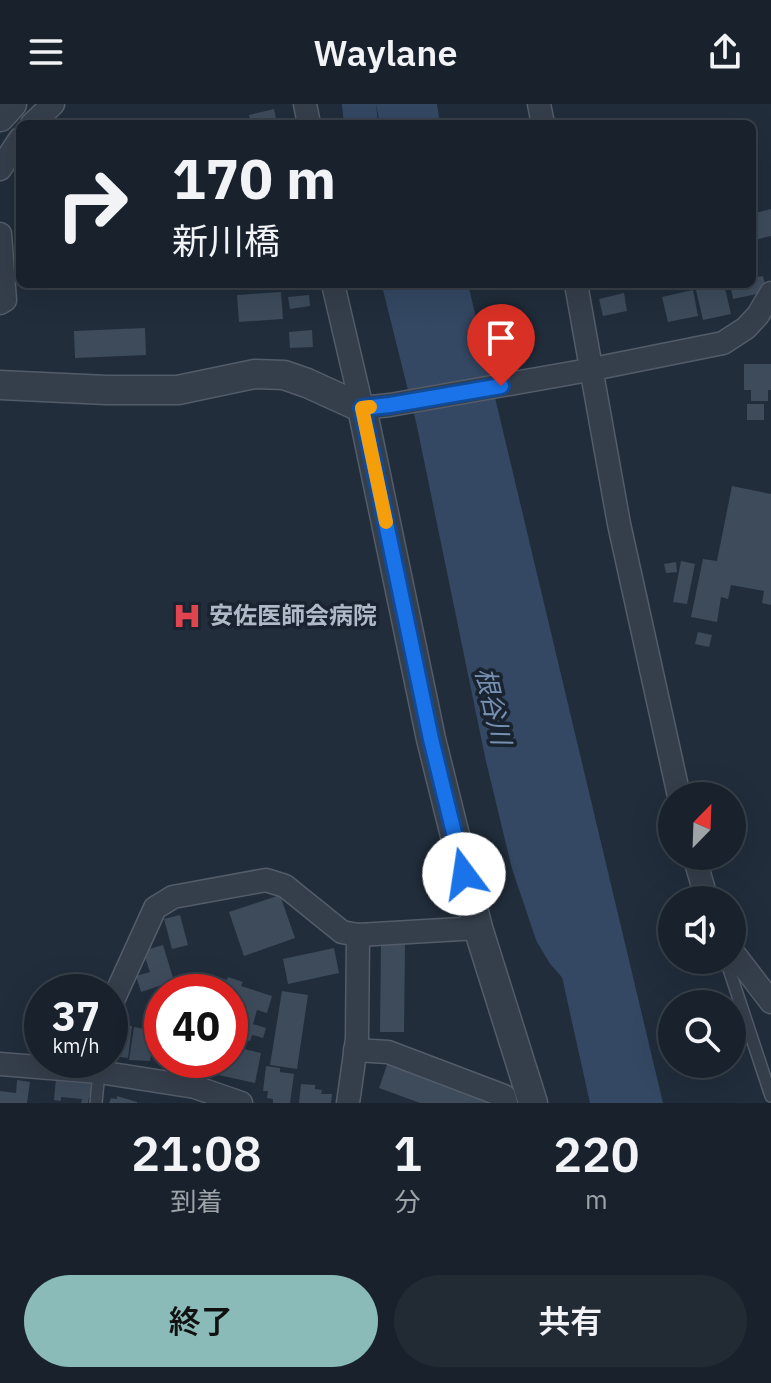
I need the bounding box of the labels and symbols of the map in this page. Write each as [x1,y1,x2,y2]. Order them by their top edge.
pin [467,304,535,386]
place label: 安佐医師会病院 [209,599,377,631]
hospital icon: 安佐医師会病院 [172,601,202,631]
water label: 根谷川 [469,664,520,751]
north arrow [658,782,746,870]
position arrow [422,832,506,916]
speed limit sign: 40 [144,974,248,1078]

